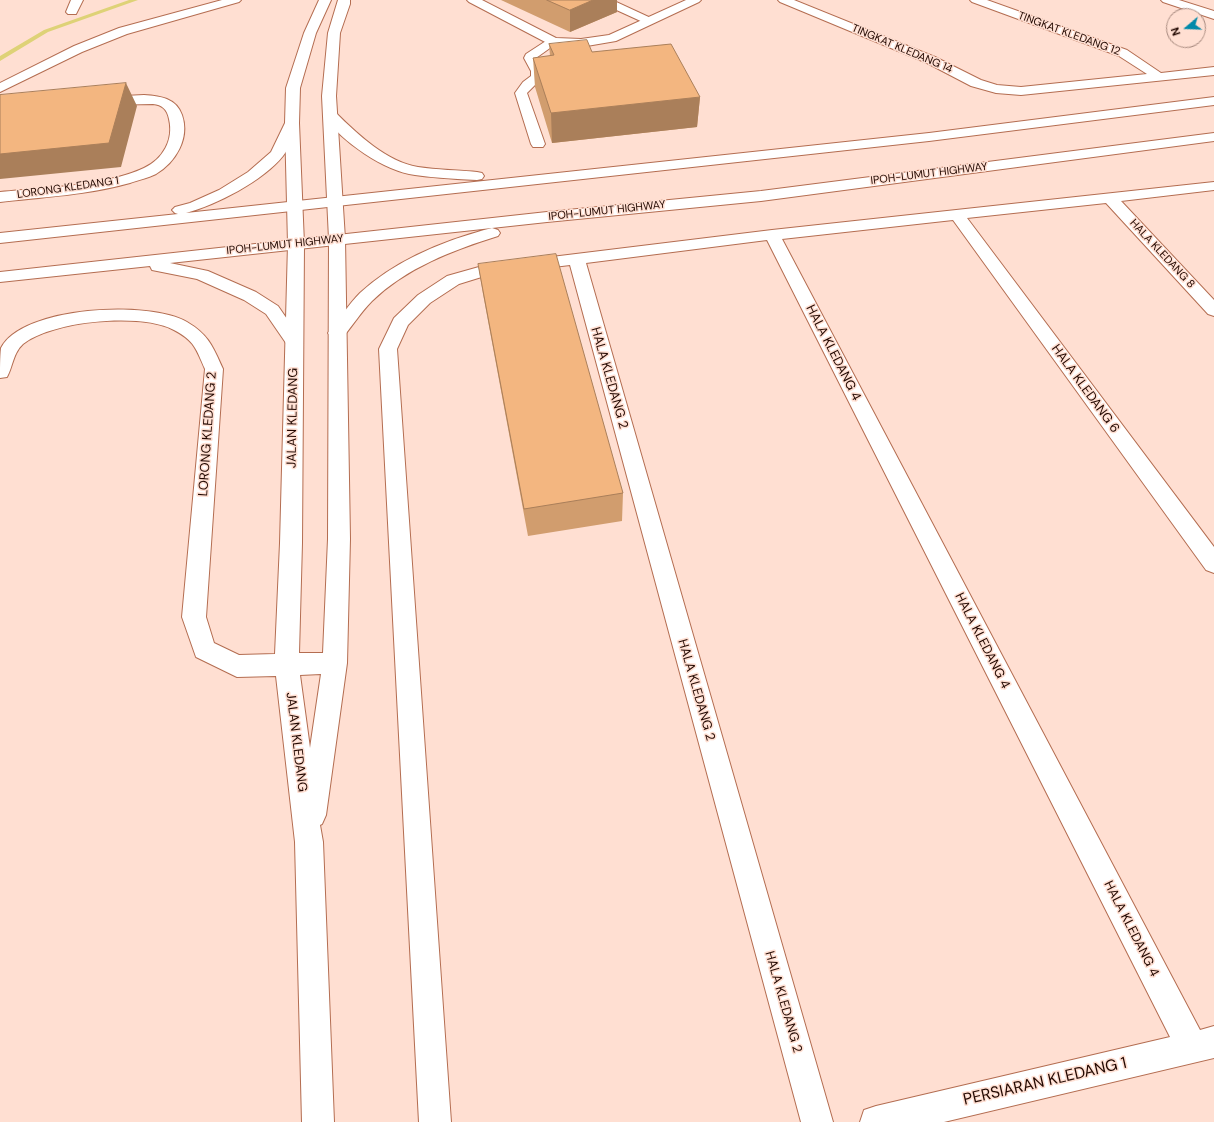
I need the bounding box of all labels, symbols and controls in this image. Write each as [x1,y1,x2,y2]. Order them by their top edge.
north arrow [1166,8,1206,48]
street label: TINGKAT KLEDANG 12 [1016,9,1122,59]
street label: TINGKAT KLEDANG 14 [850,22,954,76]
text: N [1168,26,1184,38]
street label: IPOH-LUMUT HIGHWAY [870,160,988,188]
street label: LORONG KLEDANG 1 [16,174,120,202]
street label: IPOH-LUMUT HIGHWAY [548,198,666,224]
street label: HALA KLEDANG 8 [1127,217,1197,291]
street label: IPOH-LUMUT HIGHWAY [226,232,344,258]
street label: HALA KLEDANG 4 [802,303,864,403]
street label: HALA KLEDANG 2 [587,325,631,431]
street label: HALA KLEDANG 6 [1048,342,1122,436]
street label: JALAN KLEDANG [284,368,302,468]
street label: LORONG KLEDANG 2 [196,371,220,497]
street label: HALA KLEDANG 4 [951,591,1013,691]
street label: HALA KLEDANG 2 [674,637,718,743]
street label: JALAN KLEDANG [282,691,310,793]
street label: HALA KLEDANG 4 [1100,879,1162,979]
street label: HALA KLEDANG 2 [761,949,805,1055]
street label: PERSIARAN KLEDANG 1 [961,1054,1129,1110]

